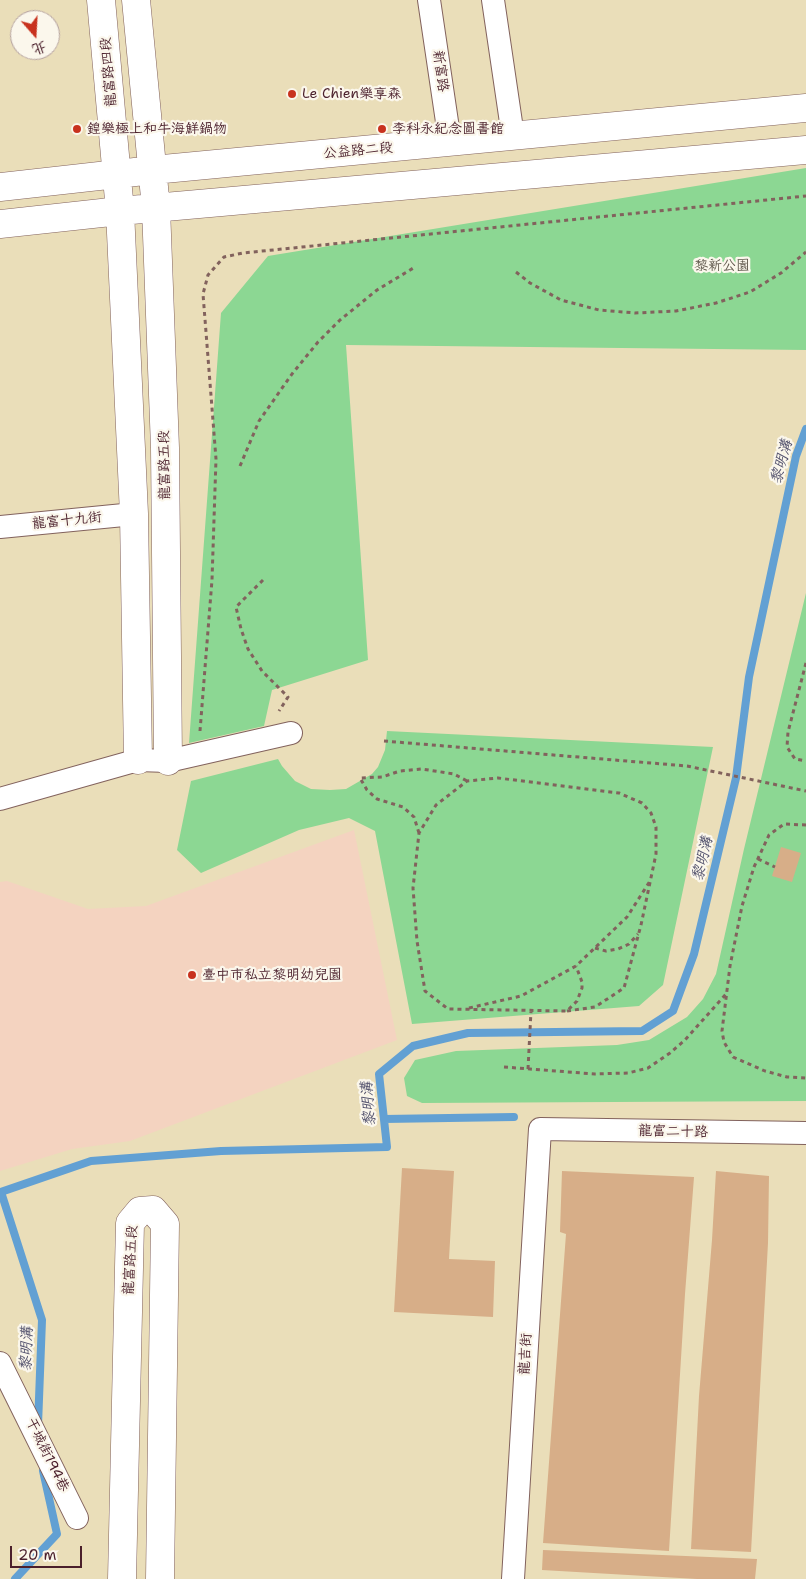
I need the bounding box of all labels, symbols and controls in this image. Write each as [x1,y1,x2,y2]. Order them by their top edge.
north arrow [10,10,60,60]
street label: 龍富路四段 [98,36,120,108]
text: 北 [30,37,49,59]
street label: 新富路 [429,49,451,93]
place label: Le Chien樂享森 [302,86,401,102]
marker: Le Chien樂享森 [286,88,298,100]
place label: 鍠樂極上和牛海鮮鍋物 [87,121,227,137]
place label: 李科永紀念圖書館 [392,121,504,137]
marker: 鍠樂極上和牛海鮮鍋物 [71,123,83,135]
marker: 李科永紀念圖書館 [376,123,388,135]
street label: 公益路二段 [322,140,394,162]
park label: 黎新公園 [694,258,750,274]
street label: 龍富路五段 [156,430,174,500]
water label: 黎明溝 [767,438,797,486]
street label: 龍富十九街 [31,509,103,533]
water label: 黎明溝 [689,835,717,883]
place label: 臺中市私立黎明幼兒園 [202,967,342,983]
marker: 臺中市私立黎明幼兒園 [186,969,198,981]
water label: 黎明溝 [358,1081,380,1127]
street label: 龍富二十路 [638,1123,708,1141]
street label: 龍富路五段 [121,1225,141,1295]
water label: 黎明溝 [17,1326,37,1372]
street label: 龍吉街 [517,1333,535,1375]
street label: 干城街194巷 [22,1415,72,1495]
scale bar [12,1536,85,1568]
text: 20 m [18,1545,57,1565]

